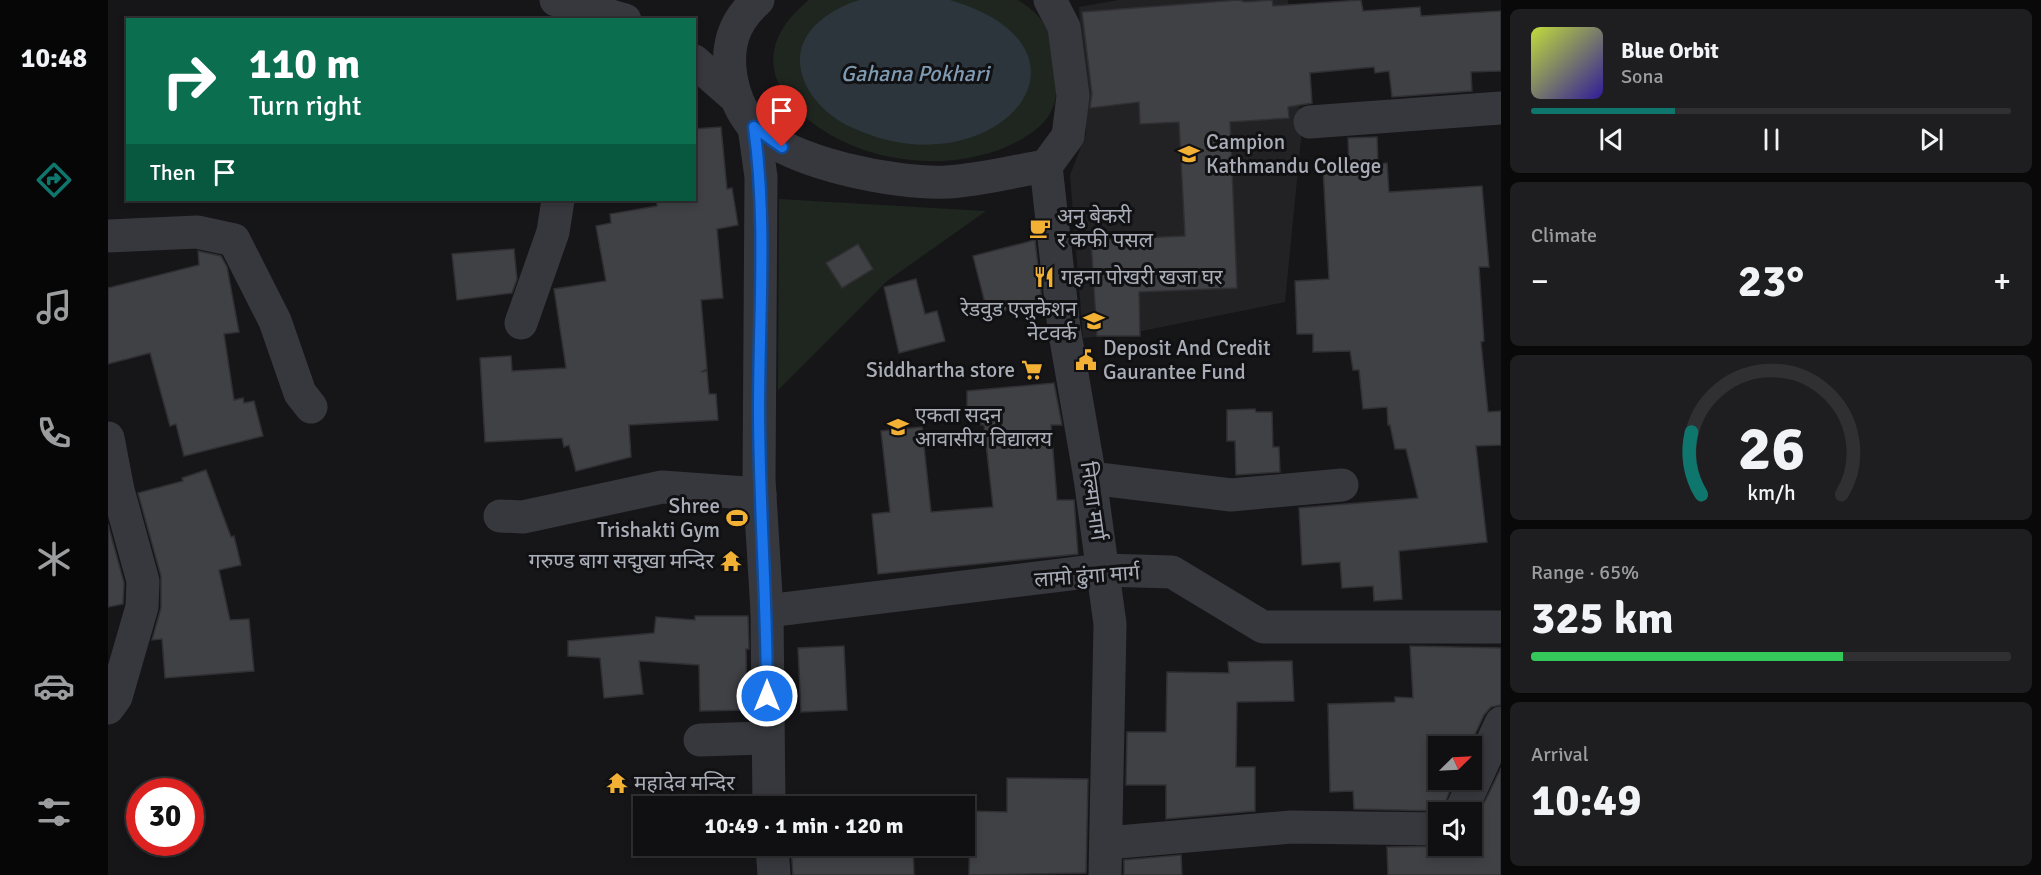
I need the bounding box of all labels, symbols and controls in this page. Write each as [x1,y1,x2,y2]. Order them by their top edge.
text: Blue Orbit [1621,37,1719,64]
text: 110 m [249,39,360,90]
text: 10:48 [21,42,87,75]
icon: right [150,42,228,120]
water label: Gahana Pokhari [841,60,991,87]
text: Sona [1621,64,1664,89]
pin [756,85,807,147]
text: Turn right [249,90,362,123]
icon: arrive [765,94,798,127]
icon: previous [1595,123,1628,156]
icon: pause [1755,123,1788,156]
icon: next [1915,123,1948,156]
place label: Campion Kathmandu College [1206,129,1381,179]
school or university icon: Campion Kathmandu College [1177,142,1201,166]
icon: arrive [208,156,241,189]
icon: directions [33,159,75,201]
text: Then [150,159,196,186]
place label: अनु बेकरी र कफी पसल [1057,203,1154,253]
cafe icon: अनु बेकरी र कफी पसल [1028,216,1052,240]
text: Climate [1531,223,1597,248]
text: 23° [1738,254,1804,309]
text: − [1531,261,1549,302]
text: + [1993,261,2011,302]
place label: गहना पोखरी खजा घर [1061,264,1223,290]
restaurant icon: गहना पोखरी खजा घर [1032,265,1056,289]
icon: music [33,286,75,328]
place label: रेडवुड एजुकेशन नेटवर्क [960,296,1078,346]
school or university icon: रेडवुड एजुकेशन नेटवर्क [1082,309,1106,333]
place label: Deposit And Credit Gaurantee Fund [1103,335,1271,385]
public building icon: Deposit And Credit Gaurantee Fund [1074,348,1098,372]
place label: Siddhartha store [866,357,1015,383]
supermarket icon: Siddhartha store [1020,358,1044,382]
place label: एकता सदन आवासीय विद्यालय [915,402,1053,452]
text: 26 [1737,410,1805,487]
icon: phone [33,412,75,454]
school or university icon: एकता सदन आवासीय विद्यालय [886,415,910,439]
street label: निल्मा मार्ग [1075,460,1112,543]
text: km/h [1747,480,1795,506]
place label: Shree Trishakti Gym [597,493,720,543]
sports icon: Shree Trishakti Gym [725,506,749,530]
icon: climate [33,538,75,580]
place label: गरुण्ड बाग सद्मुखा मन्दिर [529,548,714,574]
temple icon: गरुण्ड बाग सद्मुखा मन्दिर [719,549,743,573]
street label: लामो ढुंगा मार्ग [1033,559,1142,593]
text: Range · 65% [1531,560,1639,585]
text: 325 km [1531,591,1674,646]
position arrow [735,664,799,728]
icon: car [33,665,75,707]
north arrow [1428,736,1482,790]
map controls [1428,736,1482,856]
text: Arrival [1531,742,1589,767]
place label: महादेव मन्दिर [634,770,735,796]
temple icon: महादेव मन्दिर [605,771,629,795]
text: 10:49 [1531,773,1641,828]
speed limit sign: 30 [126,778,204,856]
icon: filters [33,791,75,833]
button: sound [1428,802,1482,856]
text: 10:49 · 1 min · 120 m [704,812,904,839]

